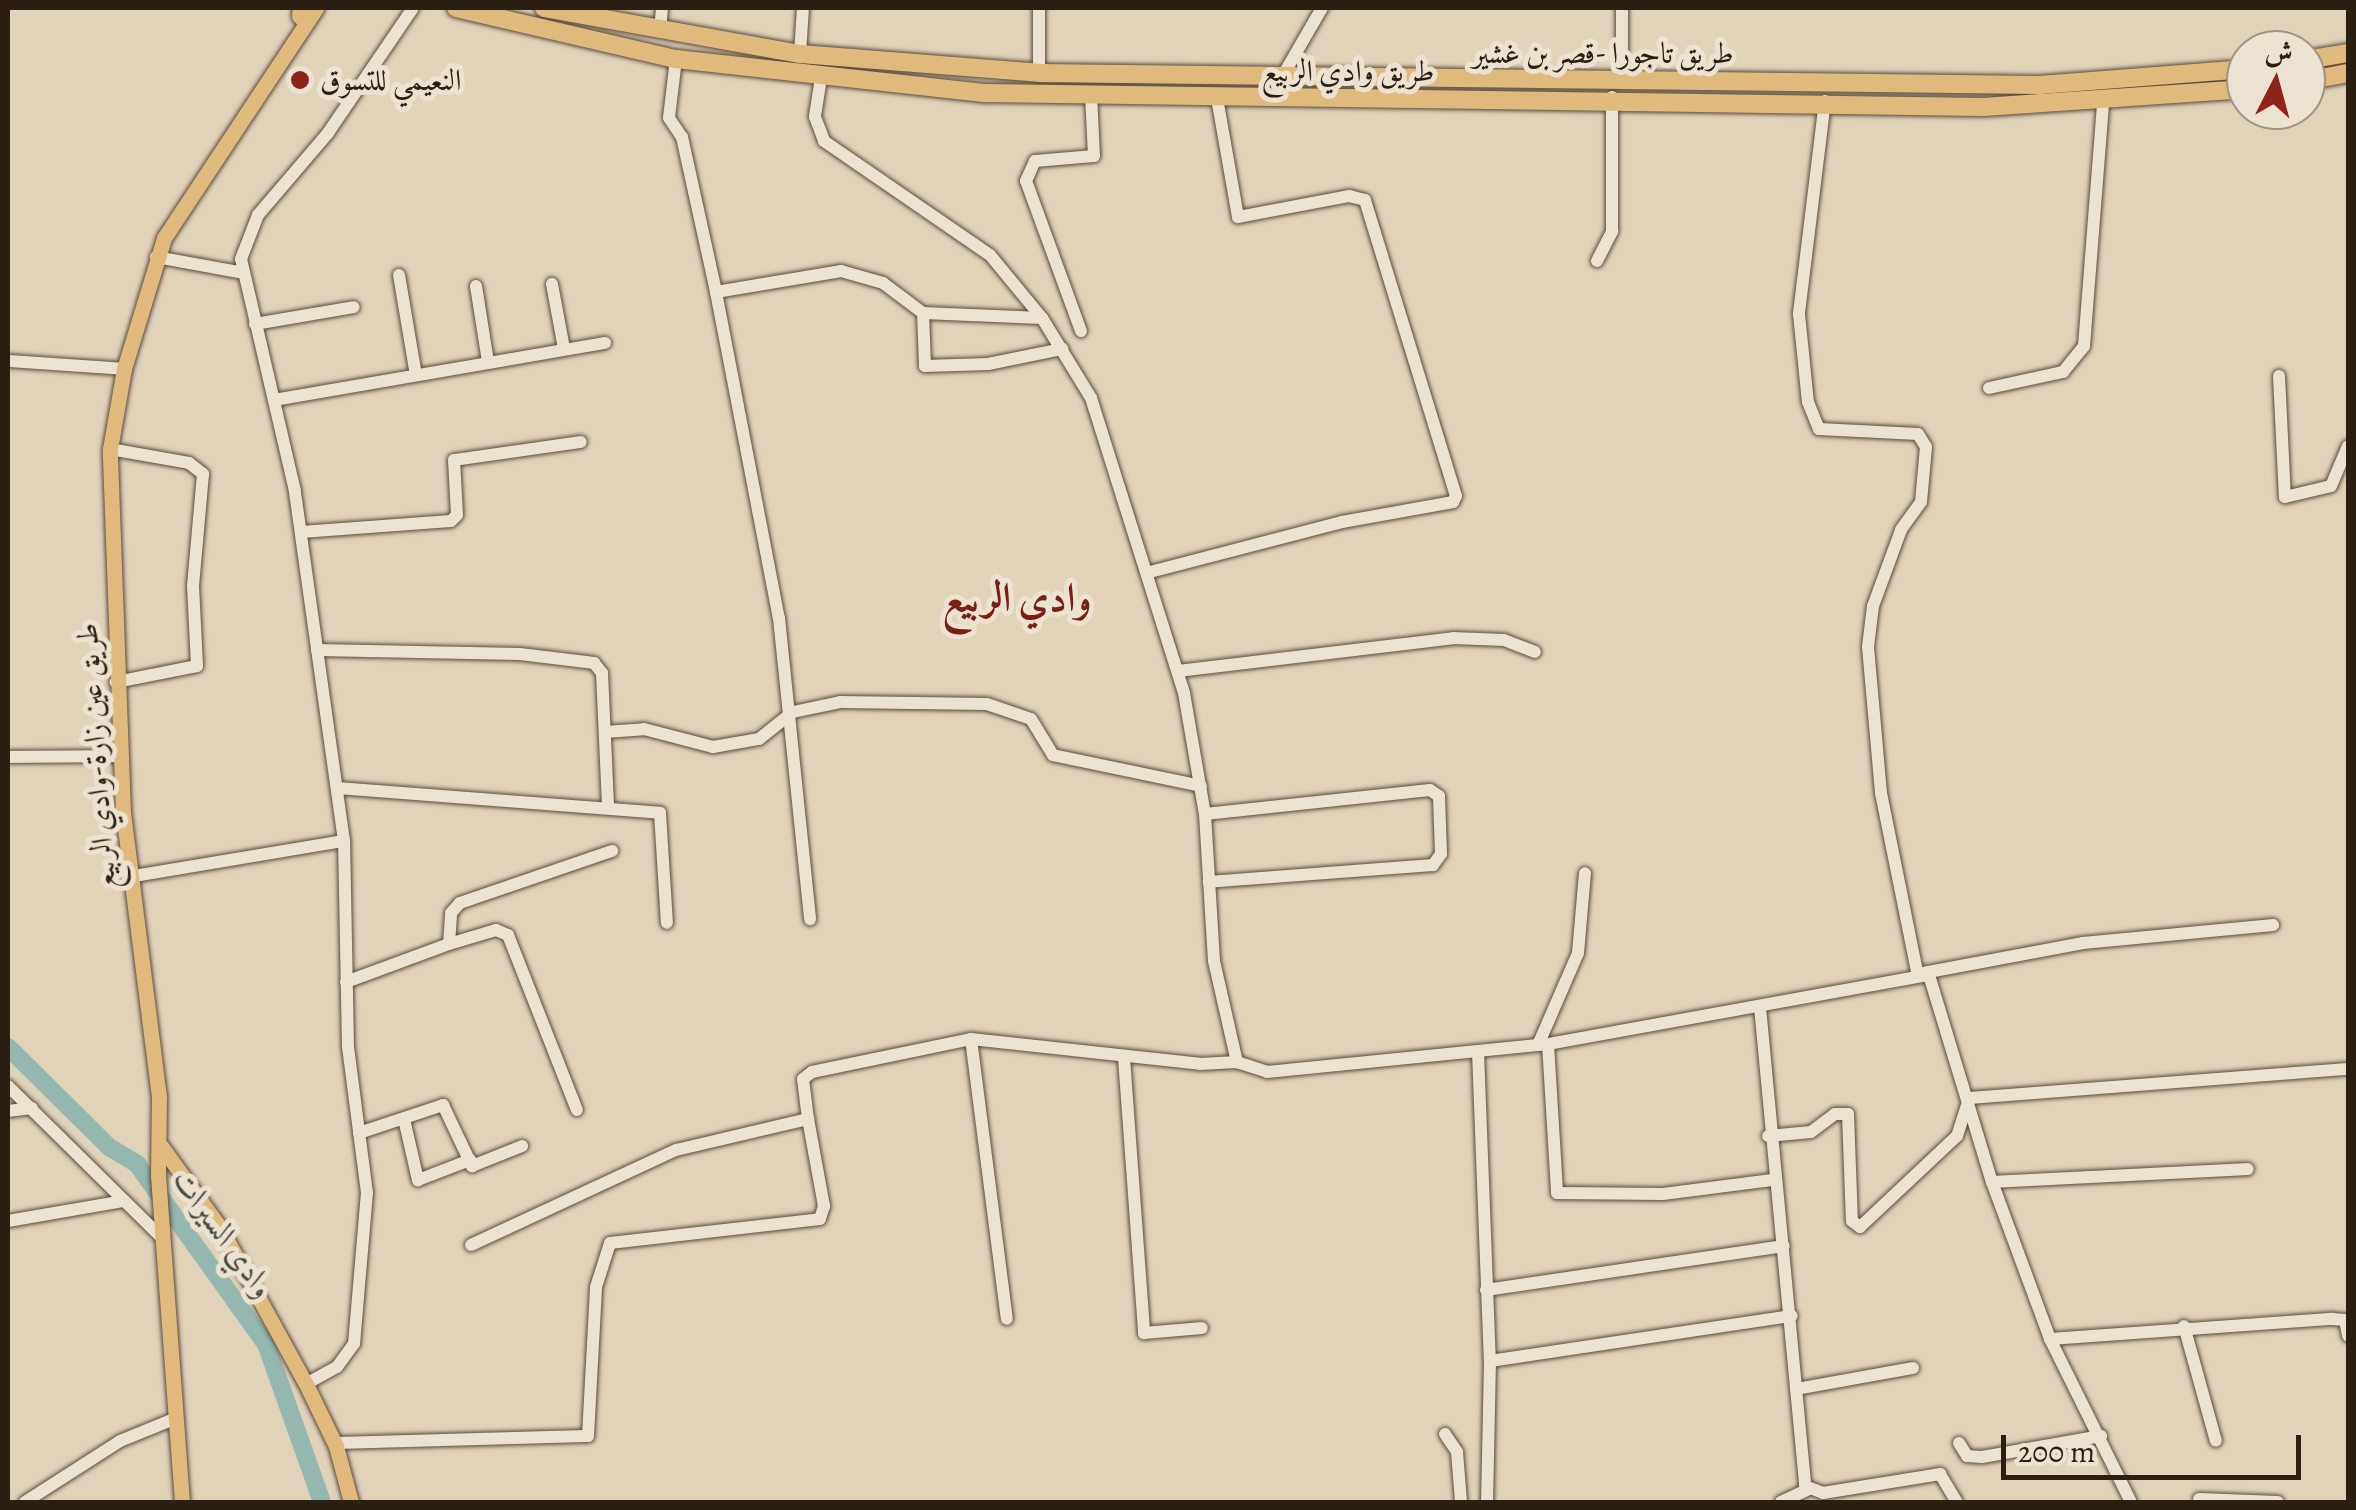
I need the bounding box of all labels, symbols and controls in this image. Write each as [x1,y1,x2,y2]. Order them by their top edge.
north arrow [2226,30,2326,130]
text: ش [2263,32,2295,73]
street label: طريق تاجورا -قصر بن غشير [1472,35,1734,71]
street label: طريق وادي الربيع [1261,53,1435,89]
place label: النعيمي للتسوق [320,62,461,98]
marker: النعيمي للتسوق [289,69,311,91]
district label: وادي الربيع [943,574,1091,622]
street label: طريق عين زارة-وادي الربيع [69,622,123,890]
water label: وادي السيرات [165,1162,283,1306]
scale bar [2006,1415,2306,1477]
text: 200 m [2018,1432,2095,1472]

